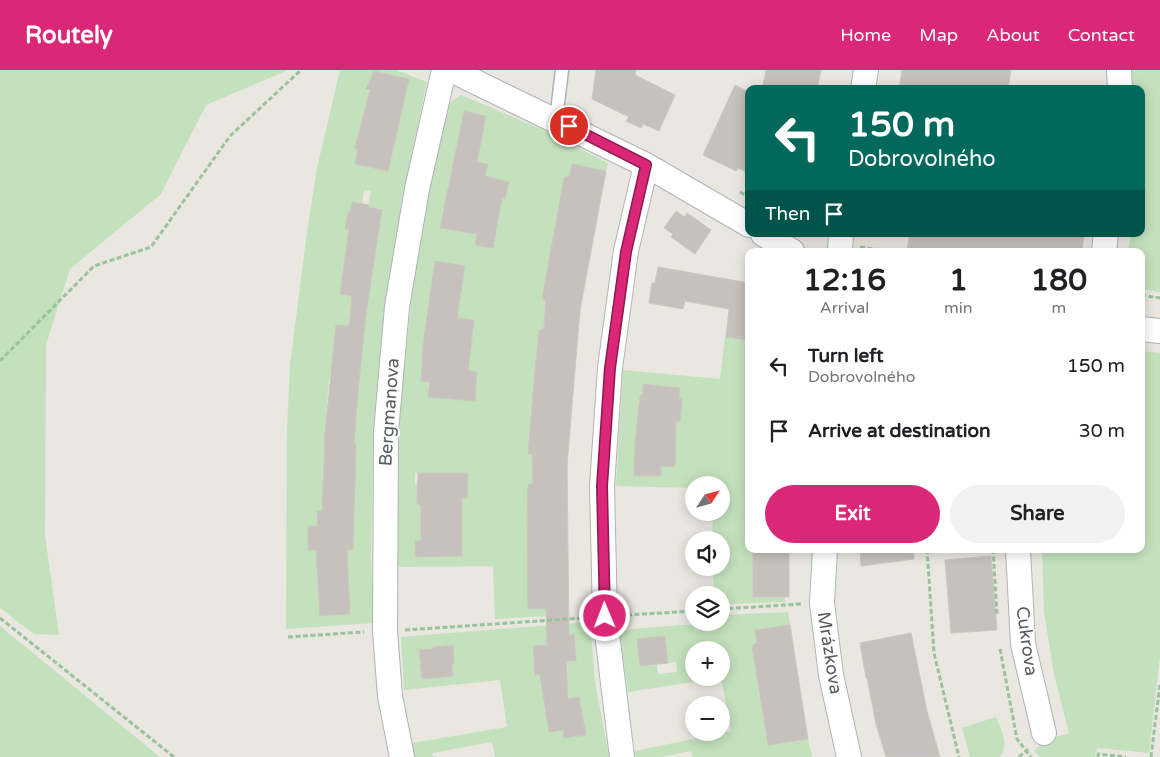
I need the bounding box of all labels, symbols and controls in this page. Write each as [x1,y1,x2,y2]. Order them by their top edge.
text: Routely [25,21,113,50]
text: Home [840,24,891,46]
text: Map [919,24,958,46]
text: About [986,24,1040,46]
text: Contact [1068,24,1135,46]
text: 150 m [848,104,955,146]
pin [548,105,590,147]
icon: left [765,105,830,170]
icon: arrive [555,112,583,140]
text: Dobrovolného [848,146,996,172]
icon: arrive [820,200,848,228]
text: Then [765,203,810,225]
text: 12:16 [803,262,886,299]
text: 1 [949,262,968,299]
text: 180 [1031,262,1087,299]
text: Arrival [820,298,869,318]
text: min [944,298,973,318]
text: m [1051,298,1066,318]
text: Turn left [808,345,884,367]
icon: left [765,352,793,380]
text: 150 m [1067,355,1125,377]
street label: Bergmanova [374,357,404,467]
text: Dobrovolného [808,367,915,387]
icon: arrive [765,417,793,445]
text: Arrive at destination [808,420,991,442]
text: 30 m [1079,420,1125,442]
north arrow [685,476,730,521]
map controls [685,476,730,741]
button: Exit [765,485,940,543]
button: Share [950,485,1125,543]
button: sound [685,531,730,576]
button: layers [685,586,730,631]
position arrow [578,589,630,641]
street label: Cukrova [1011,605,1043,677]
street label: Mrázkova [813,610,847,696]
button: + [685,641,730,686]
button: − [685,696,730,741]

